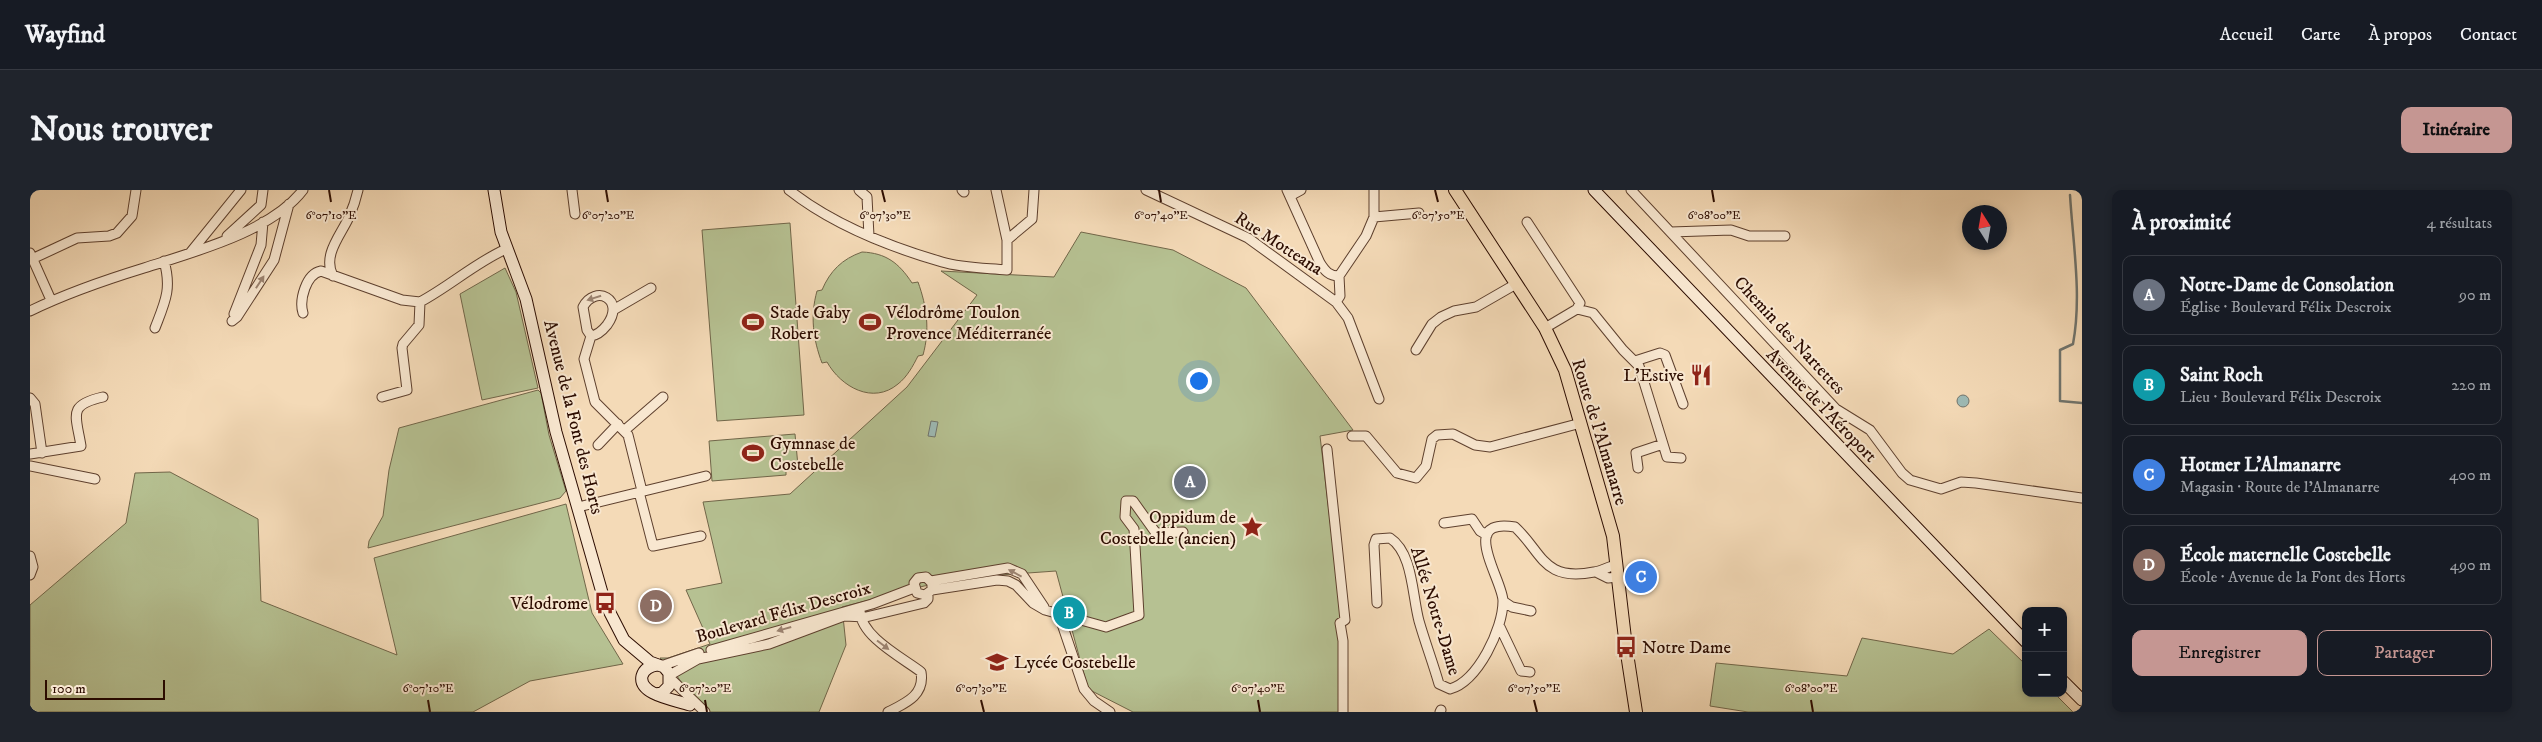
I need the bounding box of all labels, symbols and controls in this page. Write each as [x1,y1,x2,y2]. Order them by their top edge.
text: Wayfind [25,20,105,50]
text: Accueil [2220,24,2273,46]
text: Carte [2301,24,2340,46]
text: À propos [2368,24,2432,46]
text: Contact [2460,24,2517,46]
button: Itinéraire [2401,107,2512,153]
text: Nous trouver [30,108,212,152]
north arrow [1962,205,2007,250]
street label: Rue Motteana [1230,207,1327,281]
text: 6°07'10"E [305,208,357,223]
text: 6°07'20"E [582,208,635,223]
text: 6°07'30"E [859,208,911,223]
text: 6°07'40"E [1134,208,1188,223]
text: 6°07'50"E [1412,208,1465,223]
text: 6°08'00"E [1688,208,1741,223]
text: À proximité [2132,210,2231,236]
text: 4 résultats [2427,213,2492,233]
street label: Chemin des Nartettes [1729,272,1850,399]
text: Notre-Dame de Consolation [2180,274,2394,297]
one-way arrow [255,275,265,289]
text: A [2144,285,2154,305]
text: 90 m [2459,285,2491,305]
one-way arrow [586,295,601,303]
text: Église · Boulevard Félix Descroix [2180,297,2392,317]
place label: Stade Gaby Robert [770,302,851,345]
place label: Vélodrôme Toulon Provence Méditerranée [885,302,1051,345]
sports icon: Stade Gaby Robert [740,309,766,335]
sports icon: Vélodrôme Toulon Provence Méditerranée [857,309,883,335]
street label: Avenue de la Font des Horts [538,318,608,517]
street label: Avenue de l'Aéroport [1761,344,1881,467]
street label: Route de l'Almanarre [1566,356,1632,508]
restaurant icon: L'Estive [1688,362,1714,388]
text: Saint Roch [2180,364,2263,387]
place label: L'Estive [1623,365,1684,387]
your location [1186,368,1212,394]
text: B [2144,375,2154,395]
text: 220 m [2451,375,2491,395]
text: Lieu · Boulevard Félix Descroix [2180,387,2382,407]
place label: Gymnase de Costebelle [770,433,855,476]
sports icon: Gymnase de Costebelle [740,440,766,466]
text: Hotmer L'Almanarre [2180,454,2341,477]
pin: A [1174,463,1206,501]
text: C [2144,465,2154,485]
text: 400 m [2449,465,2491,485]
text: Magasin · Route de l'Almanarre [2180,477,2380,497]
place label: Oppidum de Costebelle (ancien) [1100,507,1236,550]
place icon: Oppidum de Costebelle (ancien) [1239,514,1265,540]
street label: Allée Notre-Dame [1405,544,1465,678]
text: École maternelle Costebelle [2180,544,2391,567]
text: D [2143,555,2155,575]
text: 490 m [2450,555,2491,575]
pin: C [1625,558,1657,596]
text: École · Avenue de la Font des Horts [2180,567,2405,587]
one-way arrow [1008,568,1023,577]
street label: Boulevard Félix Descroix [693,577,873,648]
pin: D [640,587,672,625]
bus stop icon: Vélodrome [592,590,618,616]
place label: Vélodrome [510,593,588,615]
pin: B [1053,594,1085,632]
map controls [2022,607,2067,697]
button: + [2022,607,2067,652]
one-way arrow [777,625,792,633]
button: Enregistrer [2132,630,2307,676]
button: Partager [2317,630,2492,676]
bus stop icon: Notre Dame [1613,634,1639,660]
place label: Notre Dame [1642,637,1731,659]
one-way arrow [876,639,889,650]
school or university icon: Lycée Costebelle [984,649,1010,675]
place label: Lycée Costebelle [1014,652,1136,674]
button: − [2022,652,2067,697]
scale bar [45,677,165,700]
text: 100 m [52,680,86,698]
text: 6°07'10"E [402,681,454,696]
text: 6°07'20"E [679,681,732,696]
text: 6°07'30"E [955,681,1007,696]
text: 6°07'40"E [1231,681,1285,696]
text: 6°07'50"E [1508,681,1561,696]
text: 6°08'00"E [1785,681,1838,696]

